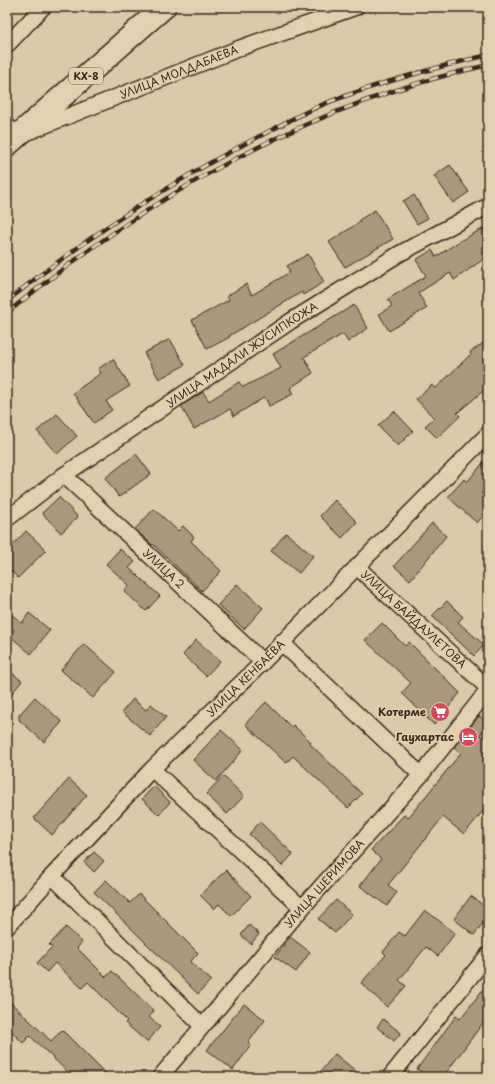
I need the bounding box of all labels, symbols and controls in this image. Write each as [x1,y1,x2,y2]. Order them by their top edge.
street label: УЛИЦА МОЛДАБАЕВА [117,41,240,103]
road number: КХ-8 [69,68,103,84]
street label: УЛИЦА МАДАЛИ ЖУСИПКОЖА [163,297,321,411]
street label: УЛИЦА 2 [139,545,189,593]
street label: УЛИЦА БАЙДАУЛЕТОВА [357,566,470,672]
street label: УЛИЦА КЕНБАЕВА [203,636,288,720]
supermarket icon: Котерме [429,701,451,723]
place label: Котерме [378,703,426,720]
hotel icon: Гаухартас [457,726,479,748]
place label: Гаухартас [396,728,454,745]
street label: УЛИЦА ШЕРИМОВА [280,835,368,931]

